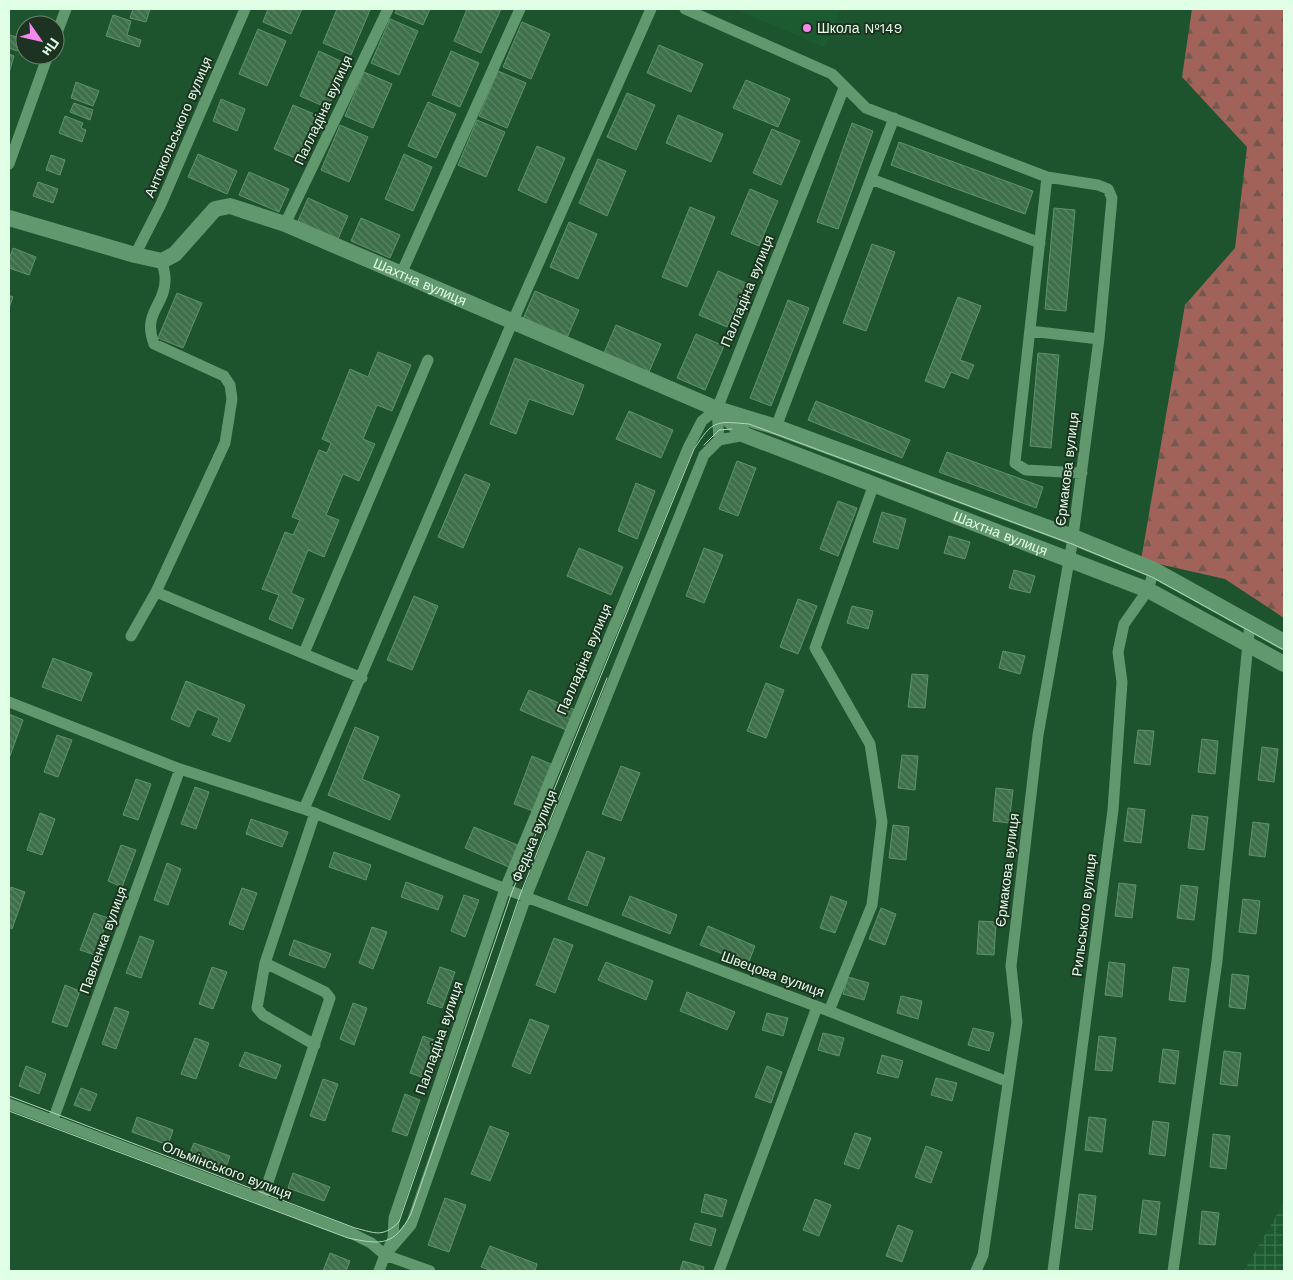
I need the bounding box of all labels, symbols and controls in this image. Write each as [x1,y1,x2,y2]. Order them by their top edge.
north arrow [15,15,65,65]
place label: Школа №149 [817,20,902,36]
marker: Школа №149 [801,22,813,34]
text: Пн [39,35,63,59]
street label: Палладіна вулиця [291,53,355,167]
street label: Антокольського вулиця [141,54,215,200]
street label: Палладіна вулиця [717,233,777,349]
street label: Шахтна вулиця [371,255,469,309]
street label: Єрмакова вулиця [1052,411,1082,527]
street label: Шахтна вулиця [951,508,1050,559]
street label: Палладіна вулиця [553,601,615,717]
street label: Федька вулиця [508,788,560,884]
street label: Єрмакова вулиця [992,812,1022,928]
street label: Рильського вулиця [1069,853,1099,977]
street label: Павленка вулиця [76,884,130,996]
street label: Швецова вулиця [719,948,827,1000]
street label: Палладіна вулиця [412,979,466,1097]
street label: Ольмінського вулиця [160,1138,294,1202]

